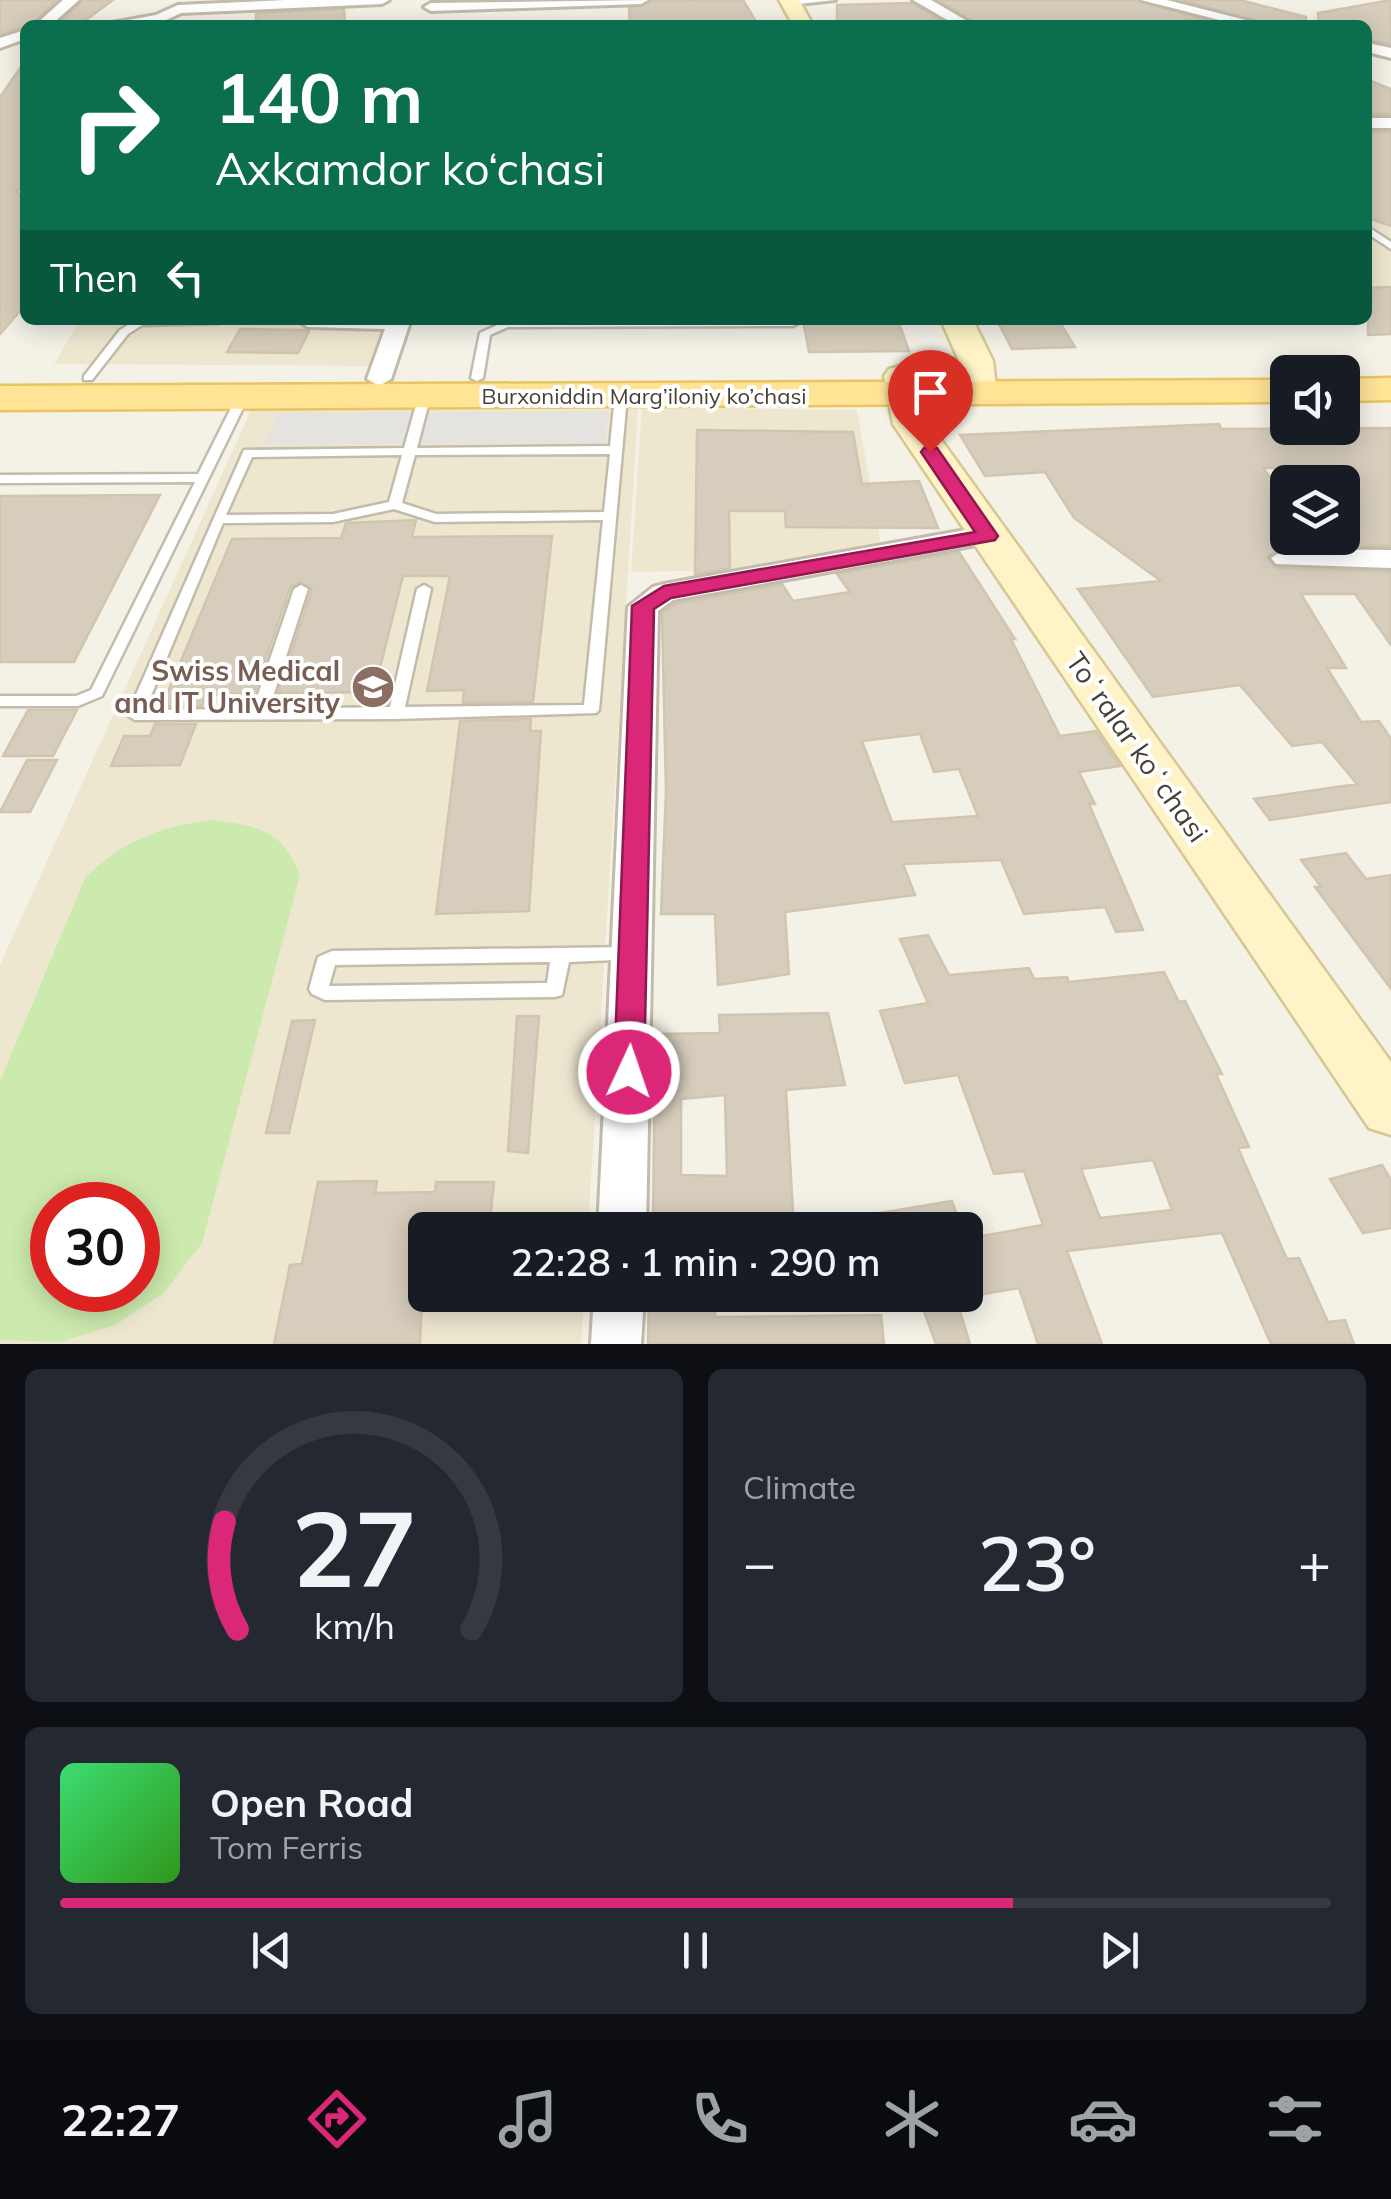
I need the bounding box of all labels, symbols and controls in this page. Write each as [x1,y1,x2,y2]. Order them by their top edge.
text: 140 m [215,53,423,141]
icon: right [50,60,180,190]
text: Axkamdor ko‘chasi [215,140,605,196]
icon: left [158,250,213,305]
text: Then [50,254,138,302]
pin [888,350,973,453]
map controls [1270,355,1360,555]
button: sound [1270,355,1360,445]
icon: arrive [903,365,958,420]
street label: Burxoniddin Marg’iloniy ko’chasi [481,382,807,410]
button: layers [1270,465,1360,555]
street label: Toʻralar koʻchasi [1059,645,1216,849]
place label: Swiss Medical and IT University [114,653,341,720]
school or university icon: Swiss Medical and IT University [350,664,396,710]
position arrow [577,1020,681,1124]
speed limit sign: 30 [30,1182,160,1312]
text: 22:28 · 1 min · 290 m [510,1238,881,1286]
text: Climate [743,1467,856,1507]
text: 27 [292,1482,416,1613]
text: 23° [978,1516,1096,1610]
text: − [743,1528,776,1597]
text: + [1298,1528,1331,1597]
text: km/h [314,1603,394,1648]
text: Open Road [210,1779,413,1827]
text: Tom Ferris [210,1827,363,1867]
icon: previous [244,1923,299,1978]
icon: pause [668,1923,723,1978]
icon: next [1092,1923,1147,1978]
icon: directions [302,2084,372,2154]
icon: music [493,2084,563,2154]
icon: phone [685,2084,755,2154]
icon: climate [877,2084,947,2154]
icon: car [1068,2084,1138,2154]
icon: filters [1260,2084,1330,2154]
text: 22:27 [61,2091,180,2147]

